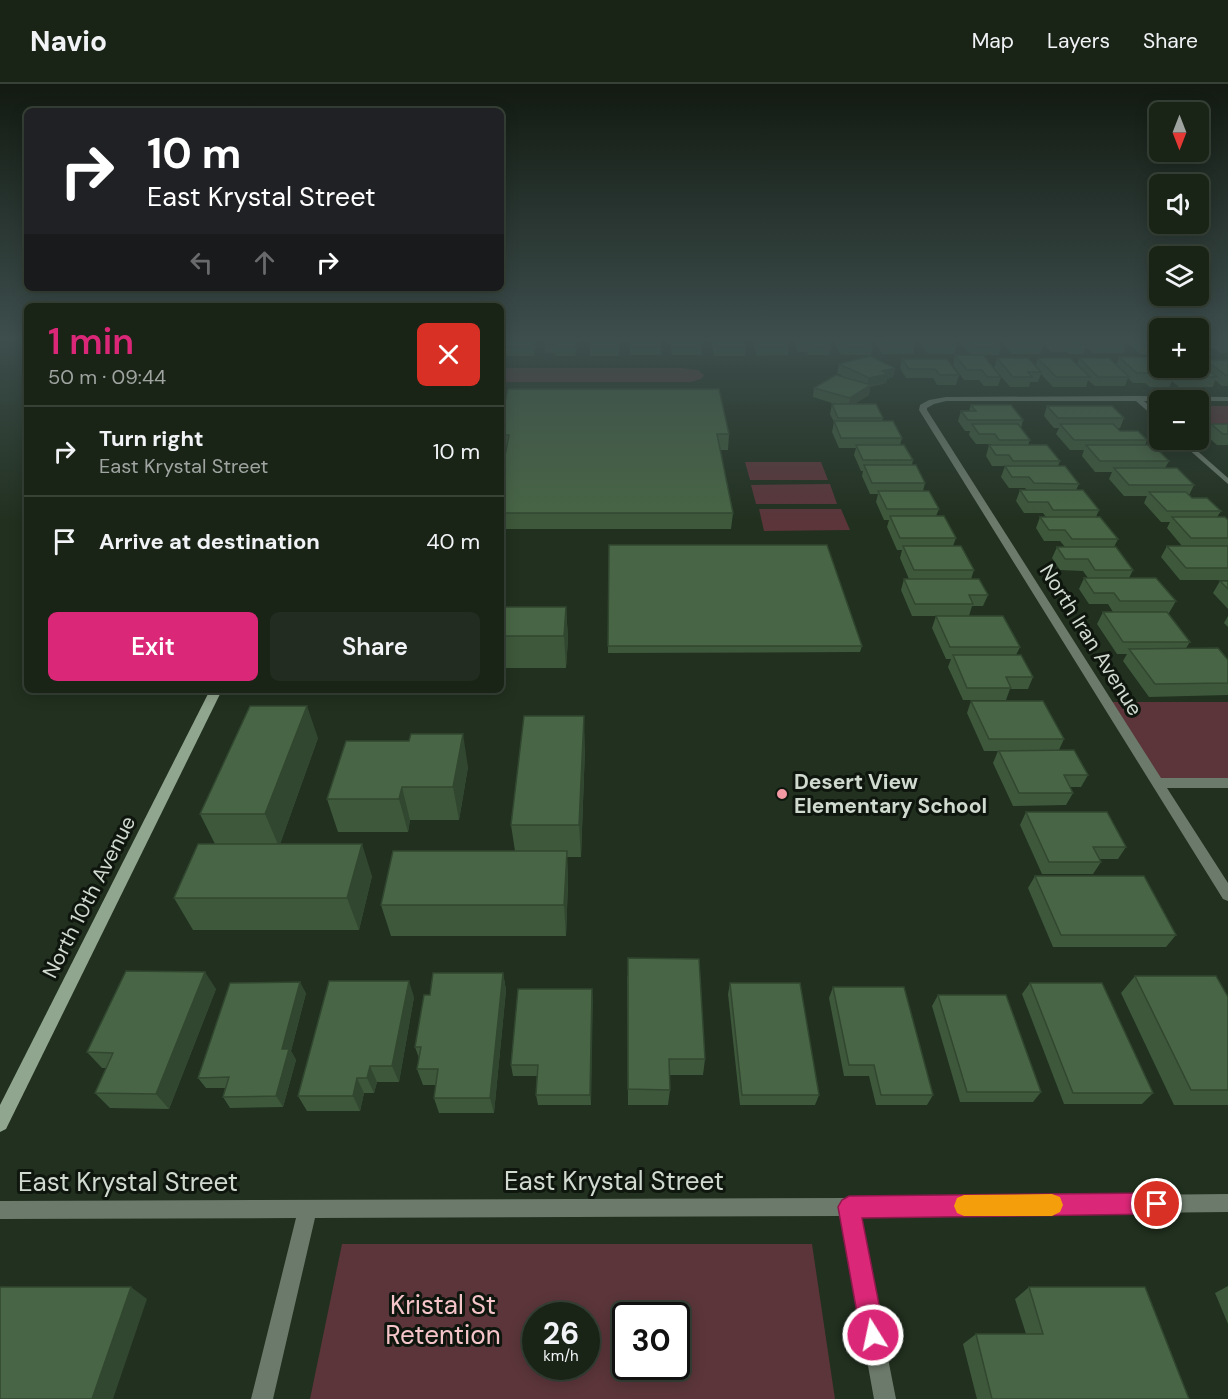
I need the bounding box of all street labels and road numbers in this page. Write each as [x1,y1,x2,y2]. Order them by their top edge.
street label: North Iran Avenue [1033,559,1149,721]
street label: North 10th Avenue [36,811,142,983]
street label: East Krystal Street [504,1164,724,1198]
street label: East Krystal Street [18,1165,238,1199]

